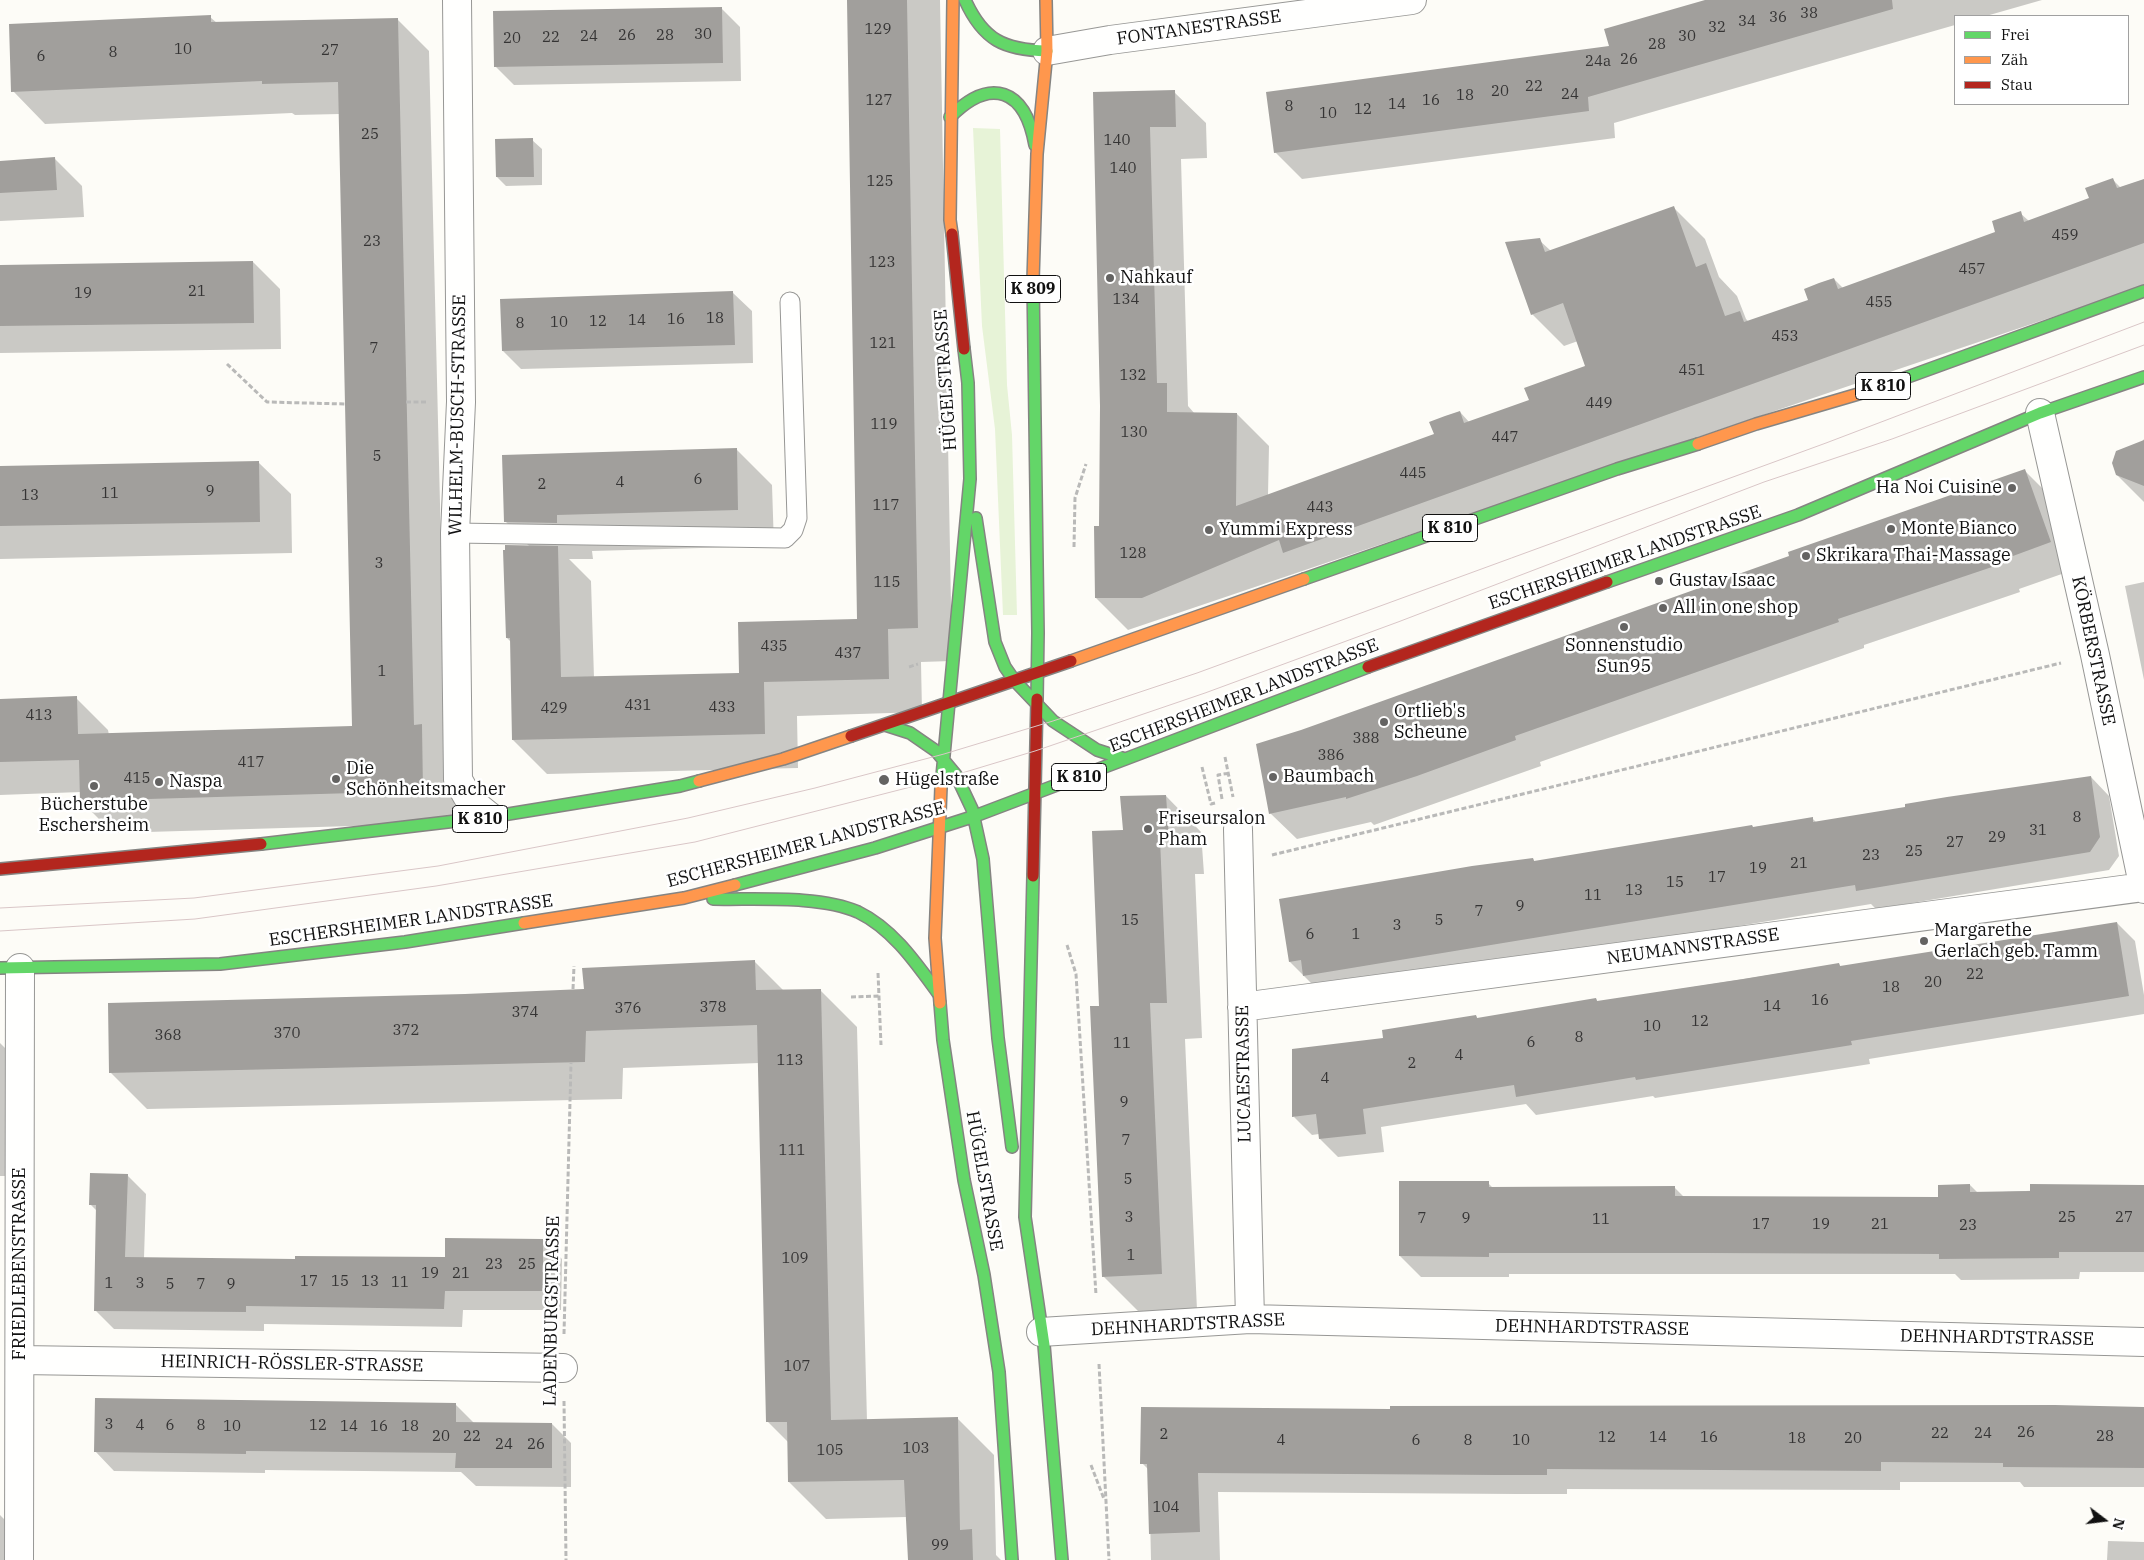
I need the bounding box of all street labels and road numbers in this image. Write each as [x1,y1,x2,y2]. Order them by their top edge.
street label: FONTANESTRASSE [1115,6,1283,50]
road number: K 809 [1006,276,1060,302]
street label: WILHELM-BUSCH-STRASSE [445,294,471,536]
street label: HÜGELSTRASSE [930,308,962,452]
road number: K 810 [1856,372,1910,400]
street label: ESCHERSHEIMER LANDSTRASSE [1486,501,1764,615]
road number: K 810 [1422,514,1478,542]
street label: KÖRBERSTRASSE [2067,574,2119,728]
street label: ESCHERSHEIMER LANDSTRASSE [1106,635,1382,757]
road number: K 810 [1052,764,1106,790]
street label: ESCHERSHEIMER LANDSTRASSE [665,797,947,893]
road number: K 810 [452,806,508,832]
street label: ESCHERSHEIMER LANDSTRASSE [267,890,555,952]
street label: NEUMANNSTRASSE [1605,924,1781,970]
street label: LUCAESTRASSE [1232,1005,1256,1143]
street label: HÜGELSTRASSE [961,1109,1007,1253]
street label: FRIEDLEBENSTRASSE [9,1168,31,1360]
street label: LADENBURGSTRASSE [540,1215,564,1407]
street label: DEHNHARDTSTRASSE [1090,1309,1286,1341]
street label: DEHNHARDTSTRASSE [1495,1316,1689,1340]
street label: DEHNHARDTSTRASSE [1900,1326,2094,1350]
street label: HEINRICH-RÖSSLER-STRASSE [160,1351,424,1377]

